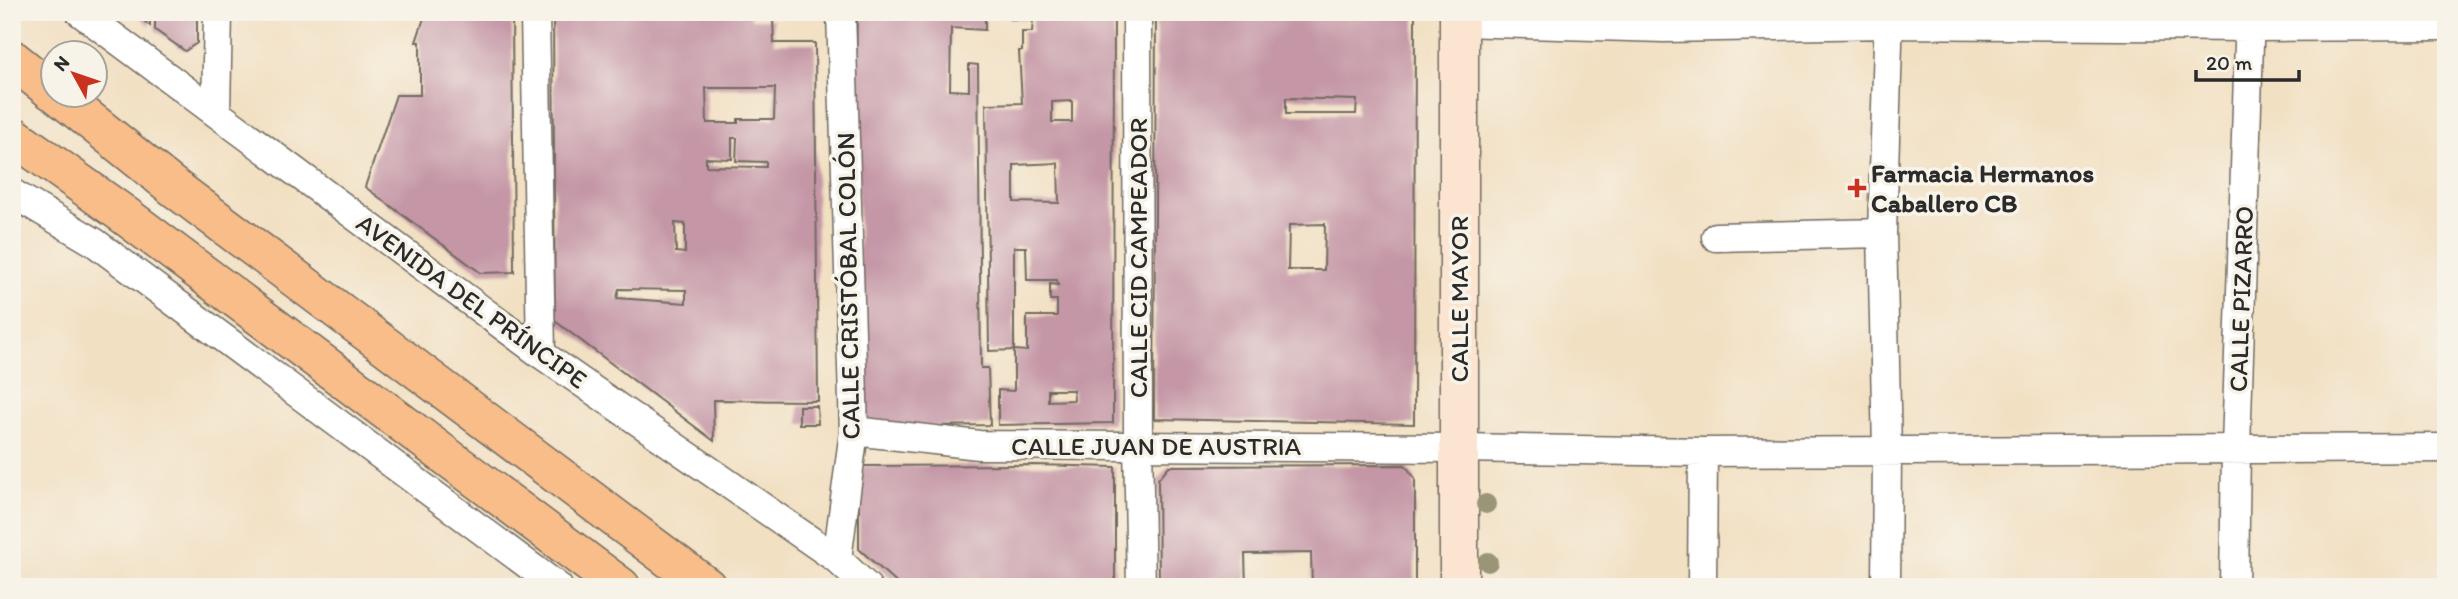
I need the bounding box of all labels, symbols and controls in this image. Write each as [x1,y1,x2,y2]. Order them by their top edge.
north arrow [38,38,108,108]
scale bar [2196,38,2299,82]
text: 20 m [2206,50,2253,75]
text: N [48,51,74,76]
street label: CALLE CID CAMPEADOR [1122,118,1154,398]
street label: CALLE CRISTÓBAL COLÓN [829,132,867,440]
place label: Farmacia Hermanos Caballero CB [1871,157,2094,219]
marker: Farmacia Hermanos Caballero CB [1849,180,1865,196]
street label: CALLE PIZARRO [2222,205,2260,393]
street label: AVENIDA DEL PRÍNCIPE [350,207,594,395]
street label: CALLE MAYOR [1443,216,1475,382]
street label: CALLE JUAN DE AUSTRIA [1011,430,1301,462]

